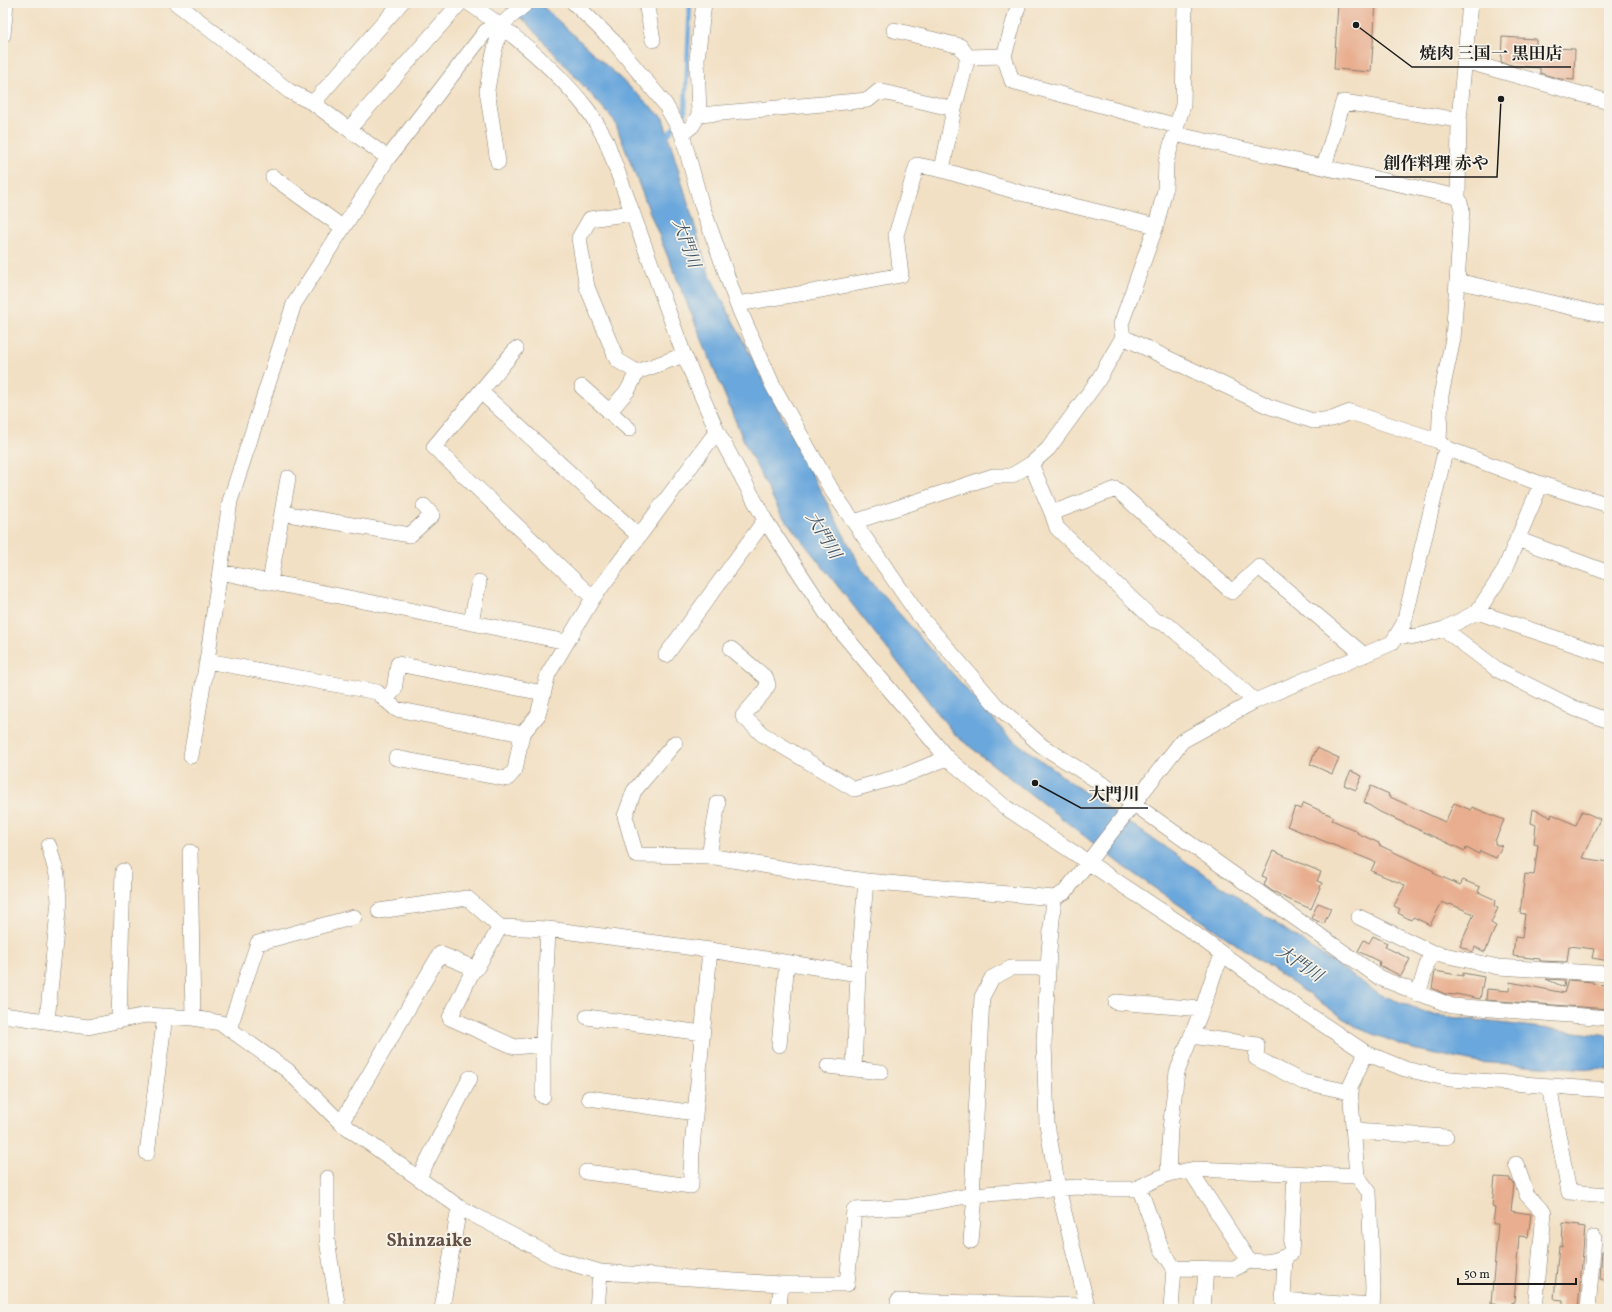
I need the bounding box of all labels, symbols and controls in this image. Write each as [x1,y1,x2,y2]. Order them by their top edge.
callout: 焼肉 三国一 黒田店 [1412,38,1571,67]
text: 焼肉 三国一 黒田店 [1420,43,1562,66]
callout: 創作料理 赤や [1375,148,1497,177]
text: 創作料理 赤や [1383,153,1489,176]
water label: 大門川 [666,216,706,273]
water label: 大門川 [800,508,847,565]
callout: 大門川 [1081,779,1148,808]
text: 大門川 [1089,784,1140,807]
water label: 大門川 [1272,940,1328,989]
district label: Shinzaike [386,1229,472,1254]
scale bar [1458,1260,1576,1286]
text: 50 m [1464,1267,1490,1283]

